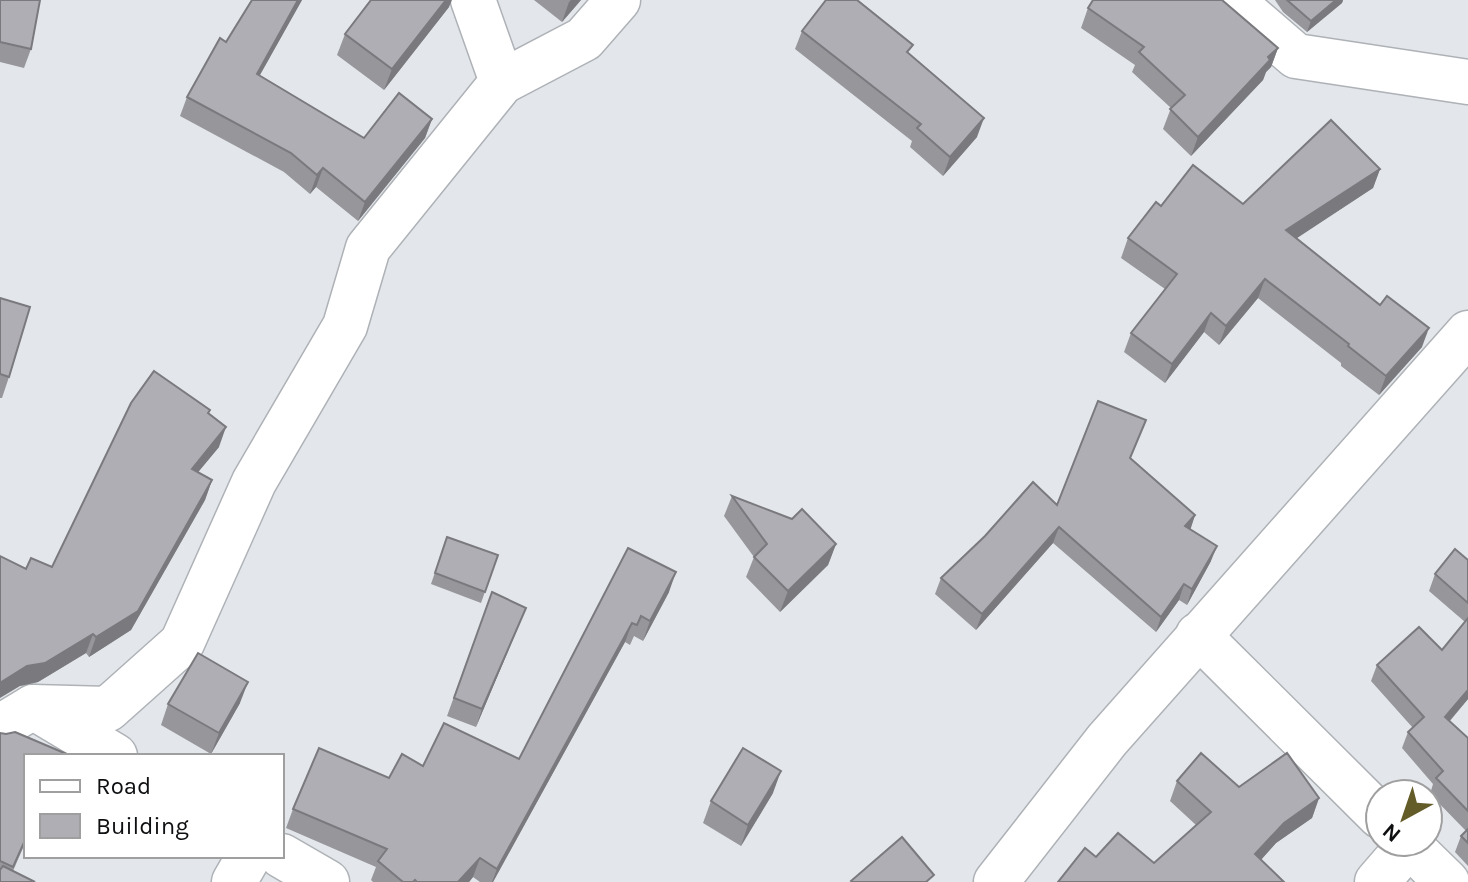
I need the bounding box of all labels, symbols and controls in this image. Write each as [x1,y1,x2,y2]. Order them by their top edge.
legend [24,754,284,858]
text: Road [96,772,151,800]
north arrow [1364,778,1444,858]
text: Building [96,812,189,840]
text: N [1377,818,1406,848]

